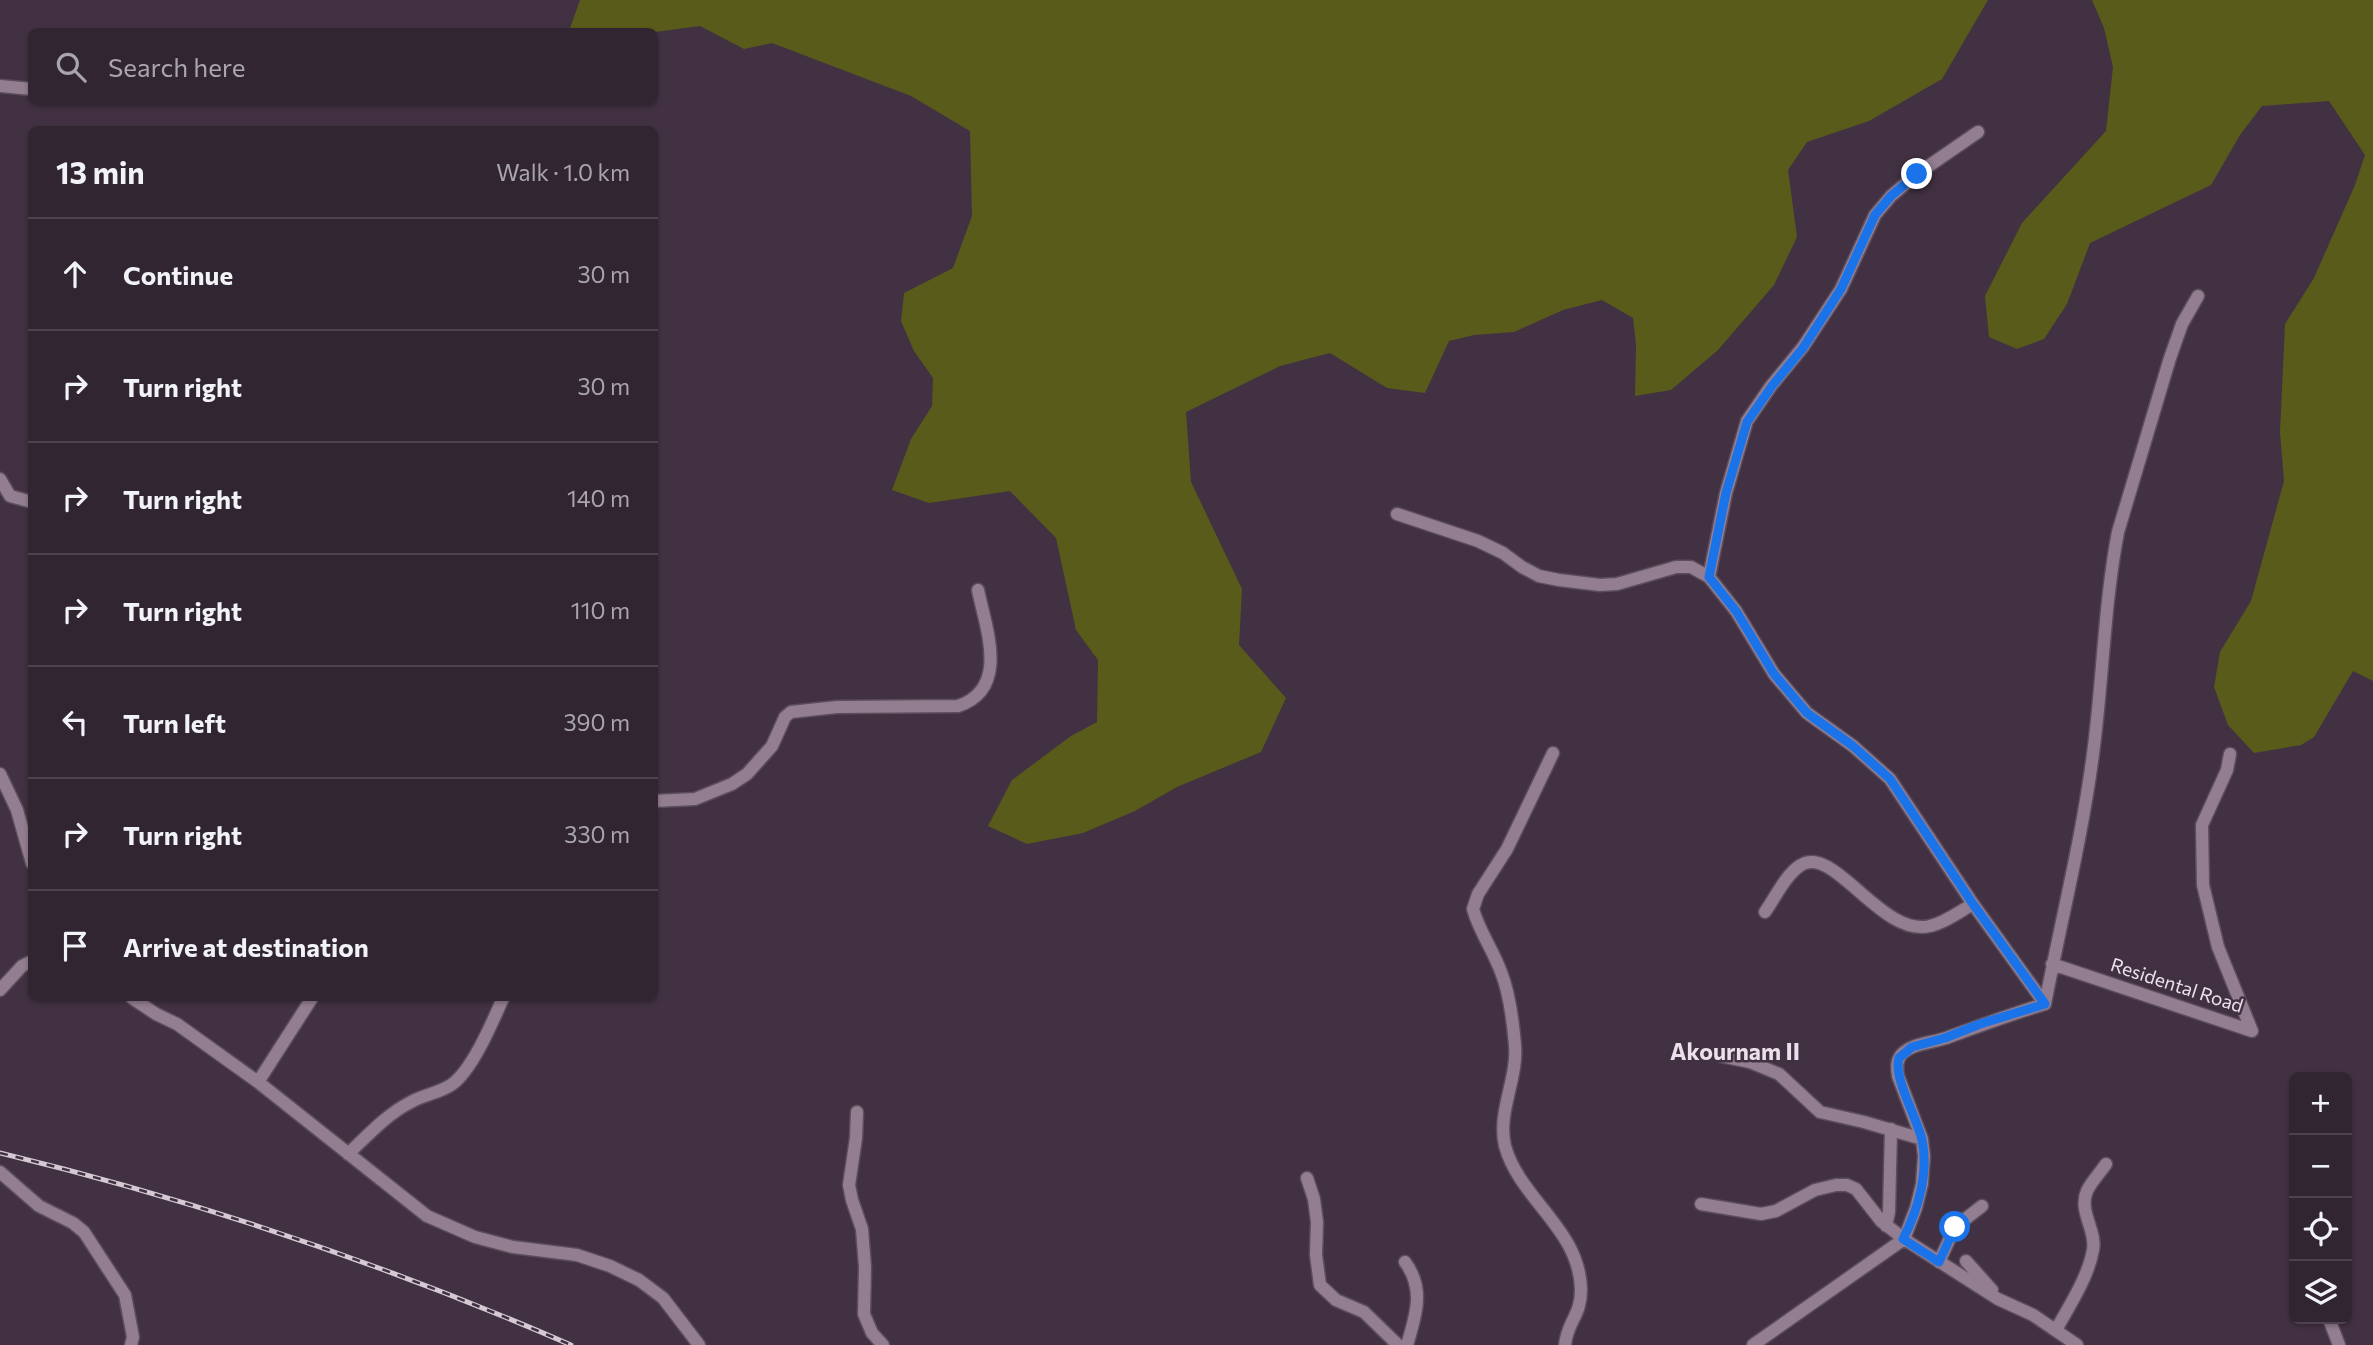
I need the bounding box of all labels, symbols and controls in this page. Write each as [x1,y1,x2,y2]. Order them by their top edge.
search box [28,28,658,105]
icon: search [52,48,90,86]
text: Search here [108,51,246,82]
text: 13 min [56,153,145,190]
text: Walk · 1.0 km [496,158,630,186]
route end [1901,158,1932,189]
icon: ahead [56,255,94,293]
text: Continue [123,259,233,290]
text: 30 m [577,260,630,288]
icon: right [56,367,94,405]
text: Turn right [123,371,242,402]
text: 30 m [577,372,630,400]
icon: right [56,479,94,517]
text: Turn right [123,483,242,514]
text: 140 m [567,484,630,512]
icon: right [56,591,94,629]
text: Turn right [123,595,242,626]
text: 110 m [571,596,630,624]
icon: left [56,703,94,741]
text: Turn left [123,707,226,738]
text: 390 m [563,708,630,736]
icon: right [56,815,94,853]
text: Turn right [123,819,242,850]
text: 330 m [564,820,630,848]
icon: arrive [56,927,94,965]
text: Arrive at destination [123,931,369,962]
street label: Residental Road [2108,952,2246,1017]
district label: Akournam II [1670,1037,1800,1065]
map controls [2289,1072,2352,1324]
button: + [2289,1072,2352,1135]
button: − [2289,1135,2352,1198]
button: locate [2289,1198,2352,1261]
route start [1939,1211,1970,1242]
button: layers [2289,1261,2352,1324]

